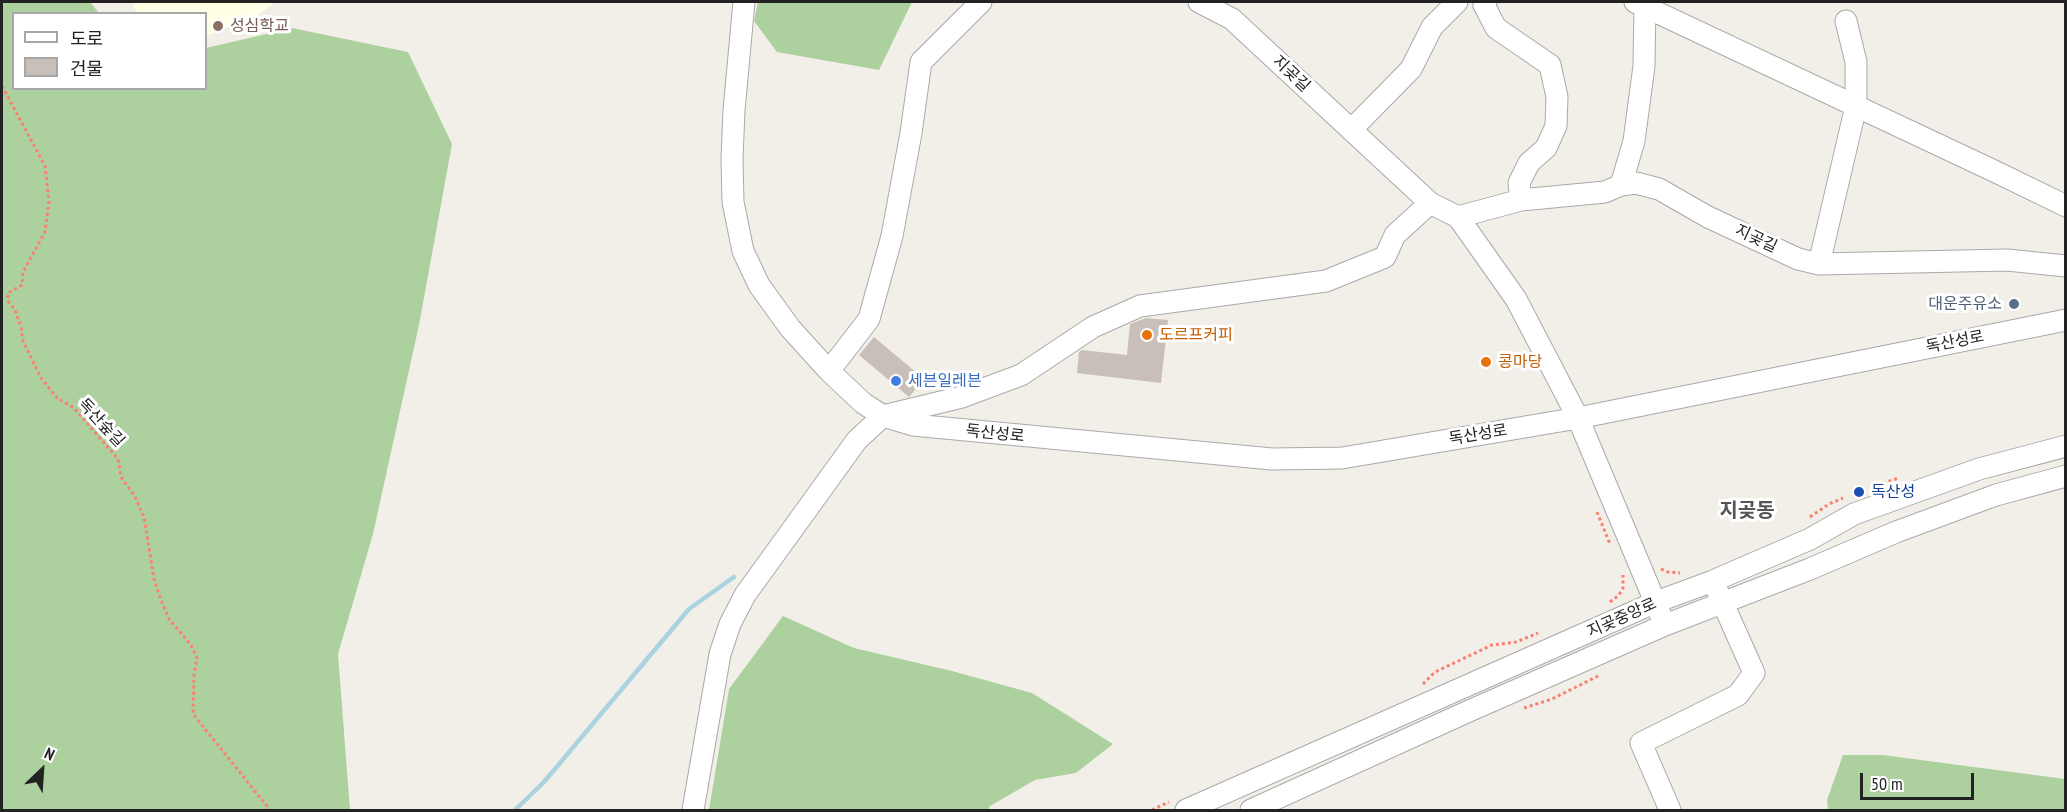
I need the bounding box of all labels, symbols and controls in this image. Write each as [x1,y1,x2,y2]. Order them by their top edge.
legend [12,12,207,90]
place label: 성심학교 [230,16,289,36]
marker: 성심학교 [211,19,225,33]
text: 도로 [70,27,103,50]
street label: 지곶길 [1268,52,1314,96]
text: 건물 [70,57,103,80]
street label: 지곶길 [1732,221,1780,257]
place label: 대운주유소 [1928,294,2002,314]
marker: 대운주유소 [2007,297,2021,311]
place label: 도르프커피 [1159,325,1233,345]
street label: 독산성로 [1924,327,1986,357]
marker: 도르프커피 [1140,328,1154,342]
place label: 콩마당 [1498,352,1542,372]
marker: 콩마당 [1479,355,1493,369]
place label: 세븐일레븐 [908,371,982,391]
marker: 세븐일레븐 [889,374,903,388]
street label: 독산숲길 [74,395,128,451]
street label: 독산성로 [965,421,1025,447]
street label: 독산성로 [1447,421,1509,449]
place label: 독산성 [1871,482,1915,502]
marker: 독산성 [1852,485,1866,499]
district label: 지곶동 [1719,499,1775,523]
street label: 지곶중앙로 [1584,594,1660,642]
north arrow [12,740,72,800]
text: N [41,743,58,765]
scale bar [1863,761,1977,799]
text: 50 m [1871,772,1903,795]

